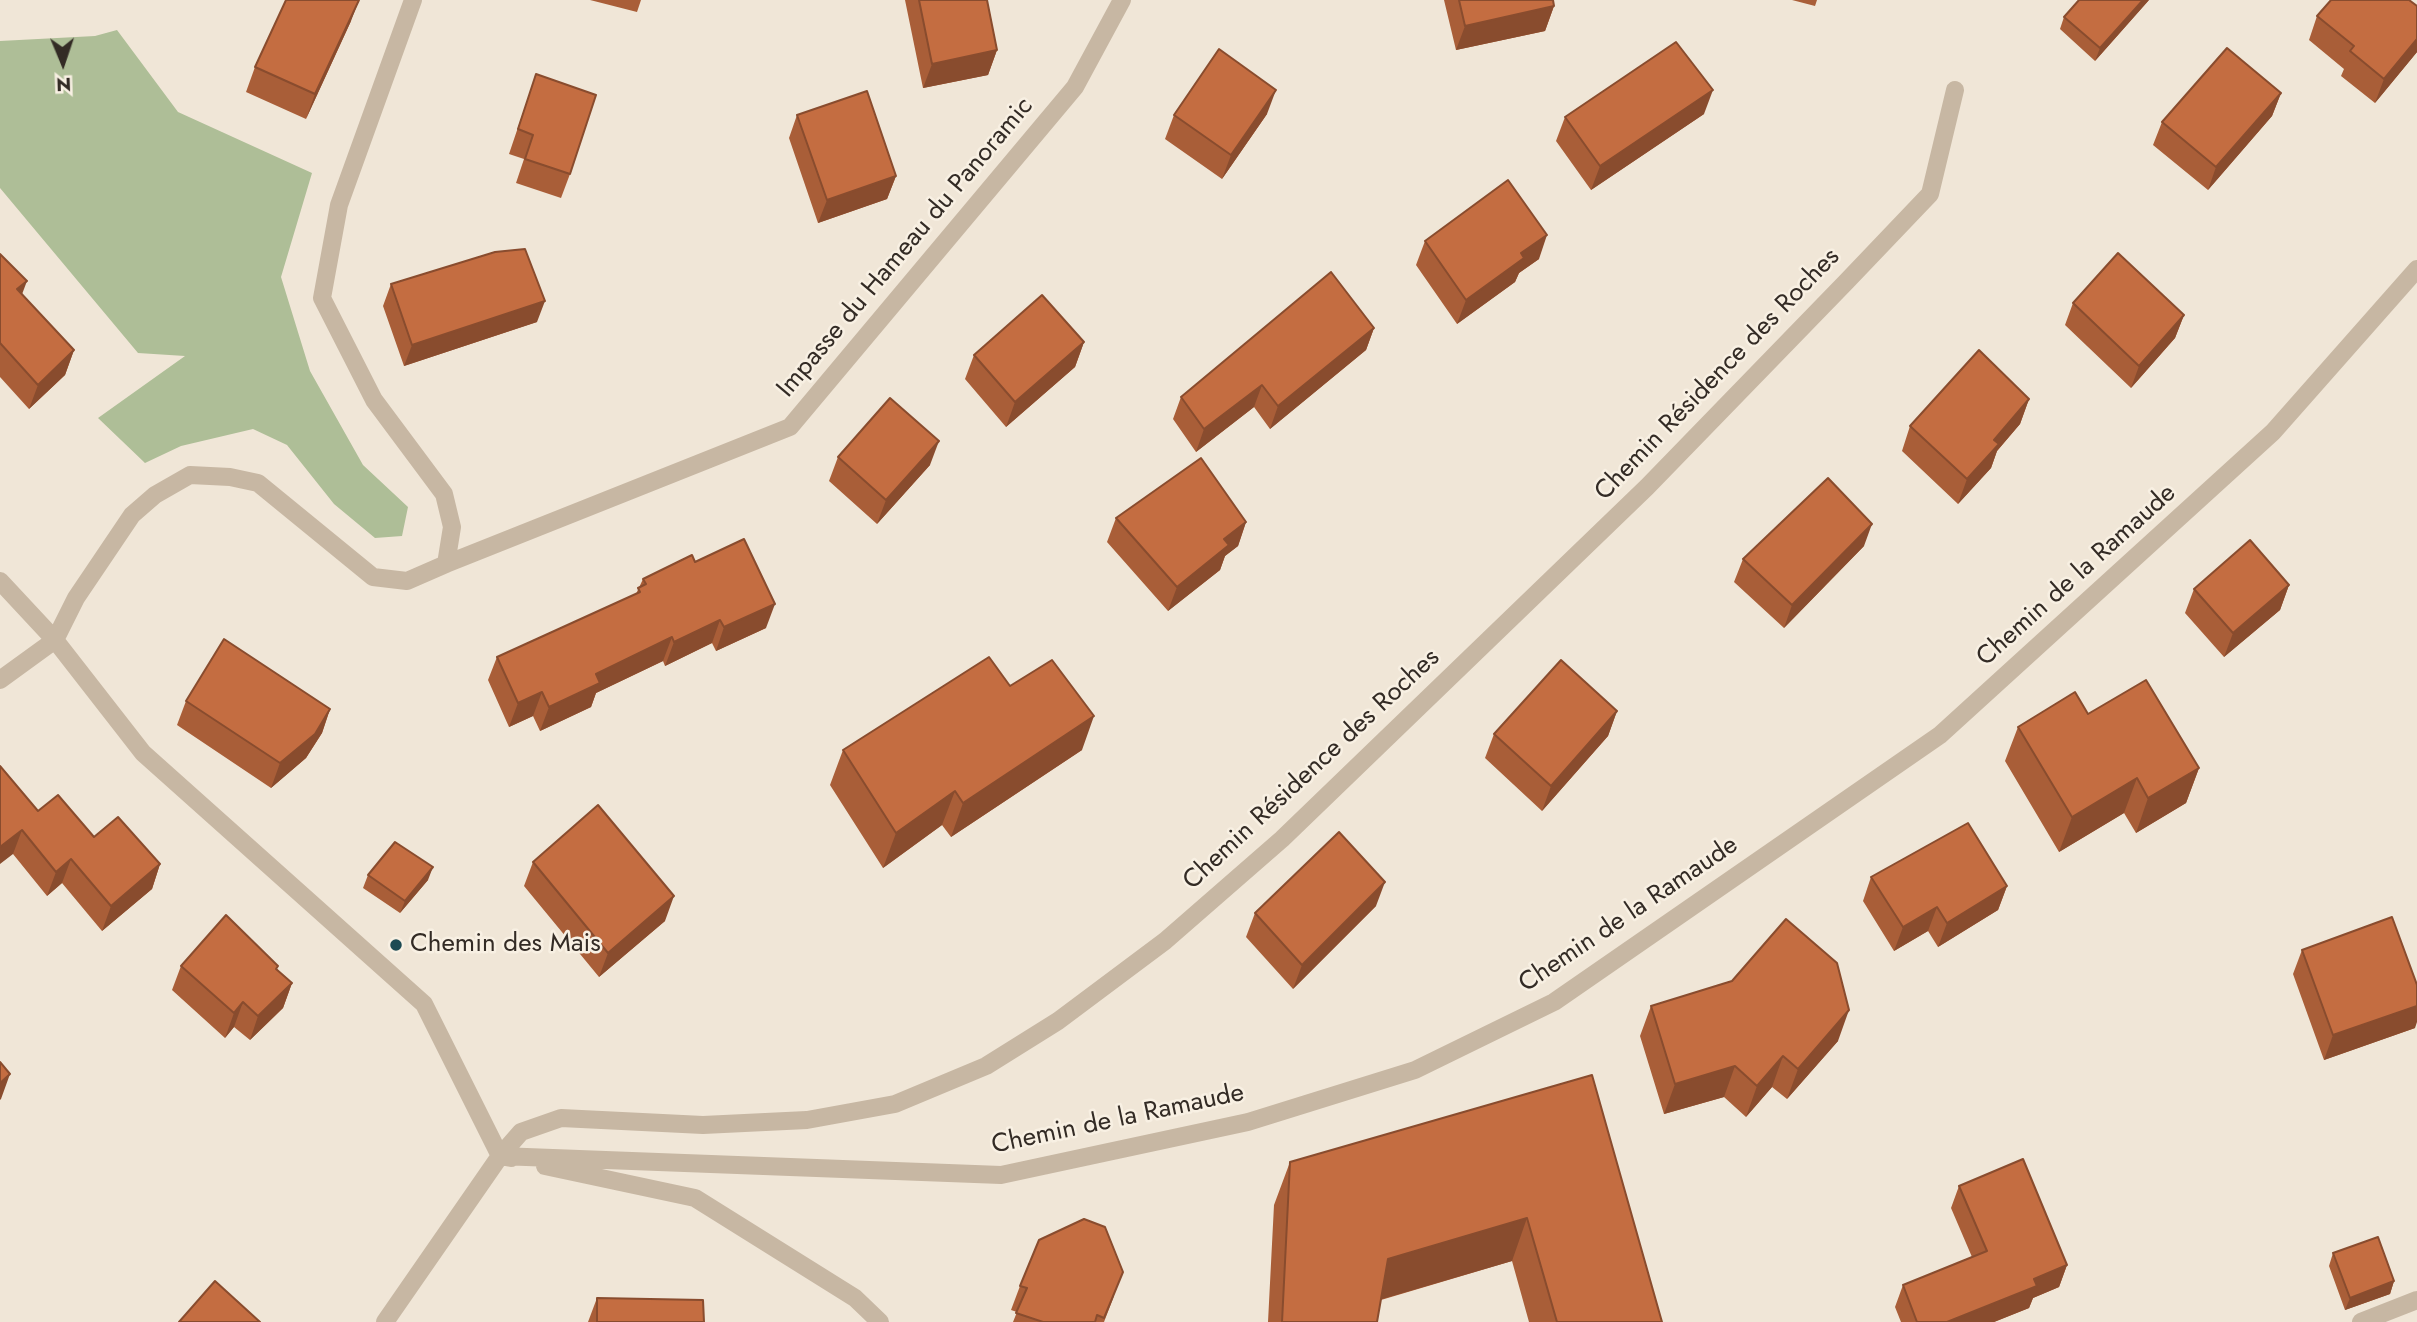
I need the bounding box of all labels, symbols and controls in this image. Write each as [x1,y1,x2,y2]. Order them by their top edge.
north arrow [28,28,98,98]
text: N [56,71,72,98]
street label: Impasse du Hameau du Panoramic [771,92,1041,404]
street label: Chemin Résidence des Roches [1589,242,1847,508]
street label: Chemin de la Ramaude [1971,478,2183,674]
street label: Chemin Résidence des Roches [1177,643,1447,897]
street label: Chemin de la Ramaude [1514,830,1744,1000]
place label: Chemin des Mais [410,929,601,961]
marker: Chemin des Mais [388,937,404,953]
street label: Chemin de la Ramaude [989,1078,1247,1162]

